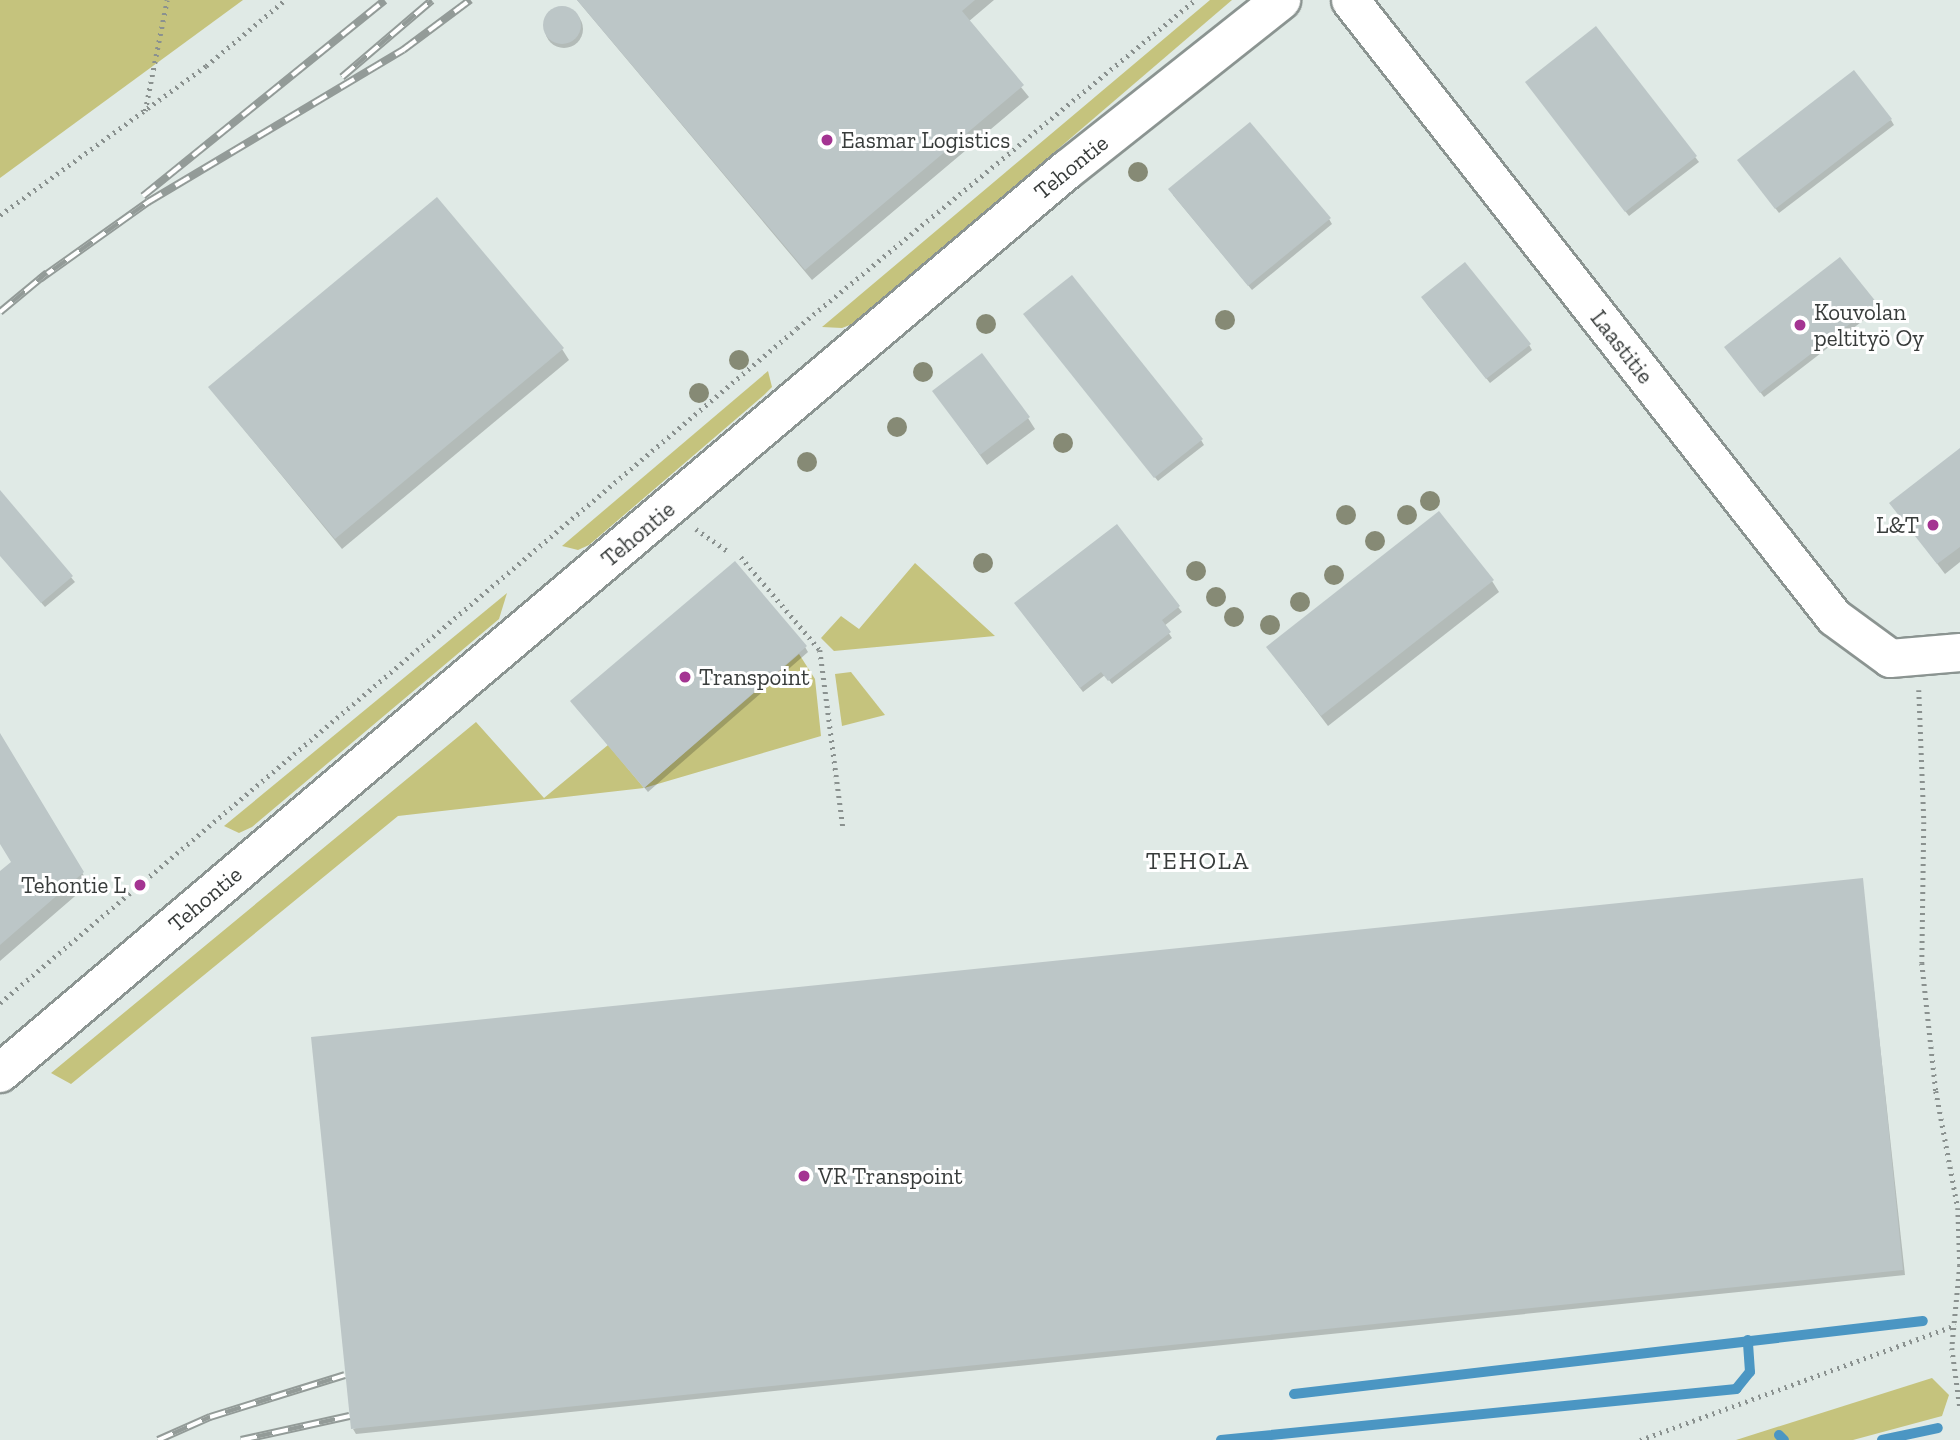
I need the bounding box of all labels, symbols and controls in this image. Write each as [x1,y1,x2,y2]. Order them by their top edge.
place label: Easmar Logistics [841,126,1011,154]
street label: Tehontie [1028,129,1114,205]
marker: Easmar Logistics [819,132,835,148]
place label: Kouvolan peltityö Oy [1814,298,1924,352]
street label: Laastitie [1585,305,1659,389]
marker: Kouvolan peltityö Oy [1792,317,1808,333]
street label: Tehontie [596,495,680,573]
place label: L&T [1876,511,1919,539]
marker: L&T [1925,517,1941,533]
place label: Transpoint [699,663,810,691]
marker: Transpoint [677,669,693,685]
district label: TEHOLA [1146,847,1250,875]
street label: Tehontie [163,860,247,938]
place label: Tehontie L [21,871,126,899]
marker: Tehontie L [132,877,148,893]
place label: VR Transpoint [818,1162,963,1190]
marker: VR Transpoint [796,1168,812,1184]

